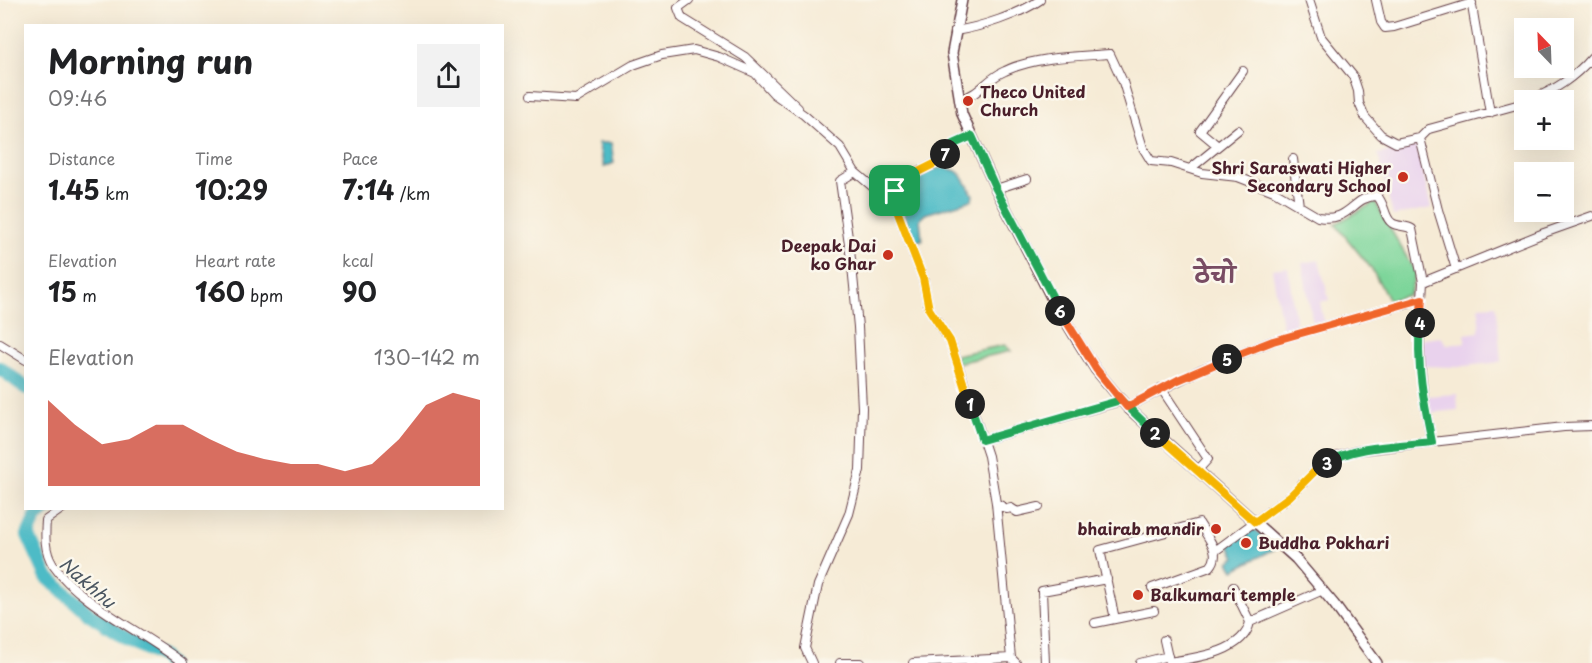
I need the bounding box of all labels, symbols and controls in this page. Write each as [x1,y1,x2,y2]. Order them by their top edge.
north arrow [1514,18,1574,78]
map controls [1514,18,1574,222]
text: Morning run [48,35,253,85]
button: share [417,44,480,107]
place label: Theco United Church [980,79,1085,121]
text: 09:46 [48,83,107,113]
button: + [1514,90,1574,150]
marker: Theco United Church [961,94,975,108]
pin: 7 [930,139,960,169]
text: 7 [940,142,950,166]
text: Distance [48,146,115,170]
text: Time [195,146,233,170]
text: Pace [342,146,378,170]
place label: Shri Saraswati Higher Secondary School [1212,155,1392,197]
button: − [1514,162,1574,222]
pin [869,165,920,216]
text: 1.45 [48,170,100,209]
text: 10:29 [195,170,268,209]
text: 7:14 [342,170,394,209]
marker: Shri Saraswati Higher Secondary School [1396,170,1410,184]
icon: arrive [878,174,911,207]
text: km [100,181,129,205]
text: /km [394,181,430,205]
place label: Deepak Dai ko Ghar [781,233,877,275]
text: Elevation [48,248,117,272]
text: Heart rate [195,248,276,272]
text: kcal [342,248,374,272]
marker: Deepak Dai ko Ghar [881,248,895,262]
district label: ठेचो [1192,257,1238,290]
text: 15 [48,272,77,311]
text: 160 [195,272,245,311]
text: 90 [342,272,377,311]
text: m [77,283,97,307]
text: bpm [245,283,283,307]
pin: 6 [1045,296,1075,326]
text: 6 [1054,299,1066,323]
pin: 4 [1405,308,1435,338]
text: 4 [1415,311,1425,335]
text: Elevation [48,342,134,372]
text: 130–142 m [374,342,480,372]
pin: 5 [1212,344,1242,374]
text: 5 [1222,347,1232,371]
pin: 1 [955,389,985,419]
text: 1 [966,392,974,416]
pin: 2 [1140,418,1170,448]
text: 2 [1149,421,1161,445]
pin: 3 [1312,448,1342,478]
text: 3 [1322,451,1332,475]
place label: bhairab mandir [1078,516,1205,540]
marker: bhairab mandir [1209,522,1223,536]
place label: Buddha Pokhari [1258,530,1389,554]
marker: Buddha Pokhari [1239,536,1253,550]
water label: Nakhhu [54,550,123,615]
place label: Balkumari temple [1150,582,1296,606]
marker: Balkumari temple [1131,588,1145,602]

